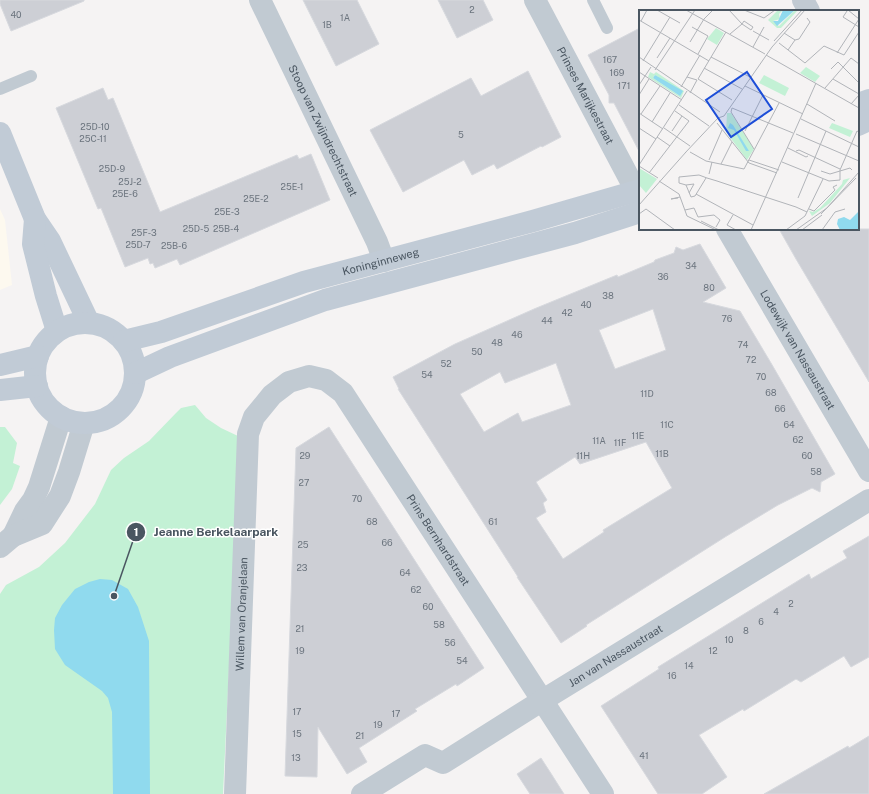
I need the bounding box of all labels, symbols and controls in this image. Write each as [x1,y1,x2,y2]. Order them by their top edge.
house number: 2 [469,4,475,15]
house number: 40 [10,9,22,20]
inset map [639,10,859,230]
house number: 1A [340,12,351,23]
house number: 1B [322,19,332,30]
street label: Prinses Marijkestraat [555,45,616,146]
house number: 167 [603,54,617,65]
street label: Stoop van Zwijndrechtstraat [286,63,360,198]
house number: 169 [610,67,625,78]
house number: 171 [618,80,630,91]
house number: 25D-10 [80,121,110,132]
house number: 5 [458,129,464,140]
house number: 25C-11 [79,133,107,144]
house number: 25D-9 [99,163,126,174]
house number: 25J-2 [118,176,142,187]
house number: 25E-1 [281,181,303,192]
house number: 25E-6 [112,188,138,199]
house number: 25E-2 [243,193,269,204]
house number: 25E-3 [214,206,240,217]
house number: 25D-5 [183,223,209,234]
house number: 25B-4 [213,223,239,234]
house number: 25F-3 [131,227,157,238]
house number: 25D-7 [125,239,151,250]
house number: 25B-6 [161,240,187,251]
street label: Koninginneweg [341,246,421,278]
house number: 34 [685,260,697,271]
house number: 36 [657,271,669,282]
house number: 80 [703,282,715,293]
street label: Lodewijk van Nassaustraat [758,288,838,412]
house number: 38 [602,290,614,301]
house number: 40 [580,299,592,310]
house number: 42 [561,307,573,318]
house number: 76 [722,313,733,324]
house number: 44 [541,315,553,326]
house number: 46 [511,329,523,340]
house number: 48 [491,337,503,348]
house number: 74 [738,339,749,350]
house number: 50 [471,346,483,357]
house number: 72 [746,354,756,365]
house number: 52 [440,358,452,369]
house number: 54 [421,369,433,380]
house number: 70 [756,371,767,382]
house number: 68 [765,387,777,398]
house number: 11D [640,388,654,399]
house number: 66 [774,403,786,414]
house number: 11C [660,419,674,430]
house number: 64 [783,419,795,430]
house number: 11E [632,430,645,441]
house number: 62 [793,434,803,445]
house number: 11A [592,435,606,446]
house number: 11F [614,437,626,448]
house number: 11B [655,448,669,459]
house number: 29 [300,450,311,461]
house number: 11H [576,450,590,461]
house number: 60 [801,450,813,461]
house number: 58 [810,466,822,477]
house number: 27 [299,477,309,488]
street label: Prins Bernhardstraat [404,492,472,588]
house number: 70 [352,493,363,504]
house number: 68 [366,516,378,527]
house number: 61 [488,516,498,527]
callout: Jeanne Berkelaarpark [126,520,287,544]
text: 1 [133,525,139,539]
text: Jeanne Berkelaarpark [154,525,278,539]
house number: 66 [381,537,393,548]
house number: 25 [297,539,309,550]
street label: Willem van Oranjelaan [233,557,250,671]
house number: 23 [296,562,308,573]
house number: 64 [399,567,411,578]
house number: 62 [411,584,421,595]
house number: 2 [788,598,794,609]
house number: 60 [422,601,434,612]
house number: 4 [773,606,779,617]
house number: 6 [758,616,764,627]
house number: 58 [433,619,445,630]
street label: Jan van Nassaustraat [566,622,665,689]
house number: 21 [295,623,305,634]
house number: 8 [743,625,749,636]
house number: 10 [724,634,734,645]
house number: 56 [444,637,456,648]
house number: 19 [295,645,305,656]
house number: 12 [708,645,718,656]
house number: 54 [456,655,468,666]
house number: 14 [684,660,694,671]
house number: 16 [667,670,677,681]
house number: 17 [292,706,302,717]
house number: 17 [391,708,401,719]
house number: 19 [373,719,383,730]
house number: 15 [292,728,302,739]
house number: 21 [355,730,365,741]
house number: 41 [639,750,649,761]
house number: 13 [291,752,301,763]

